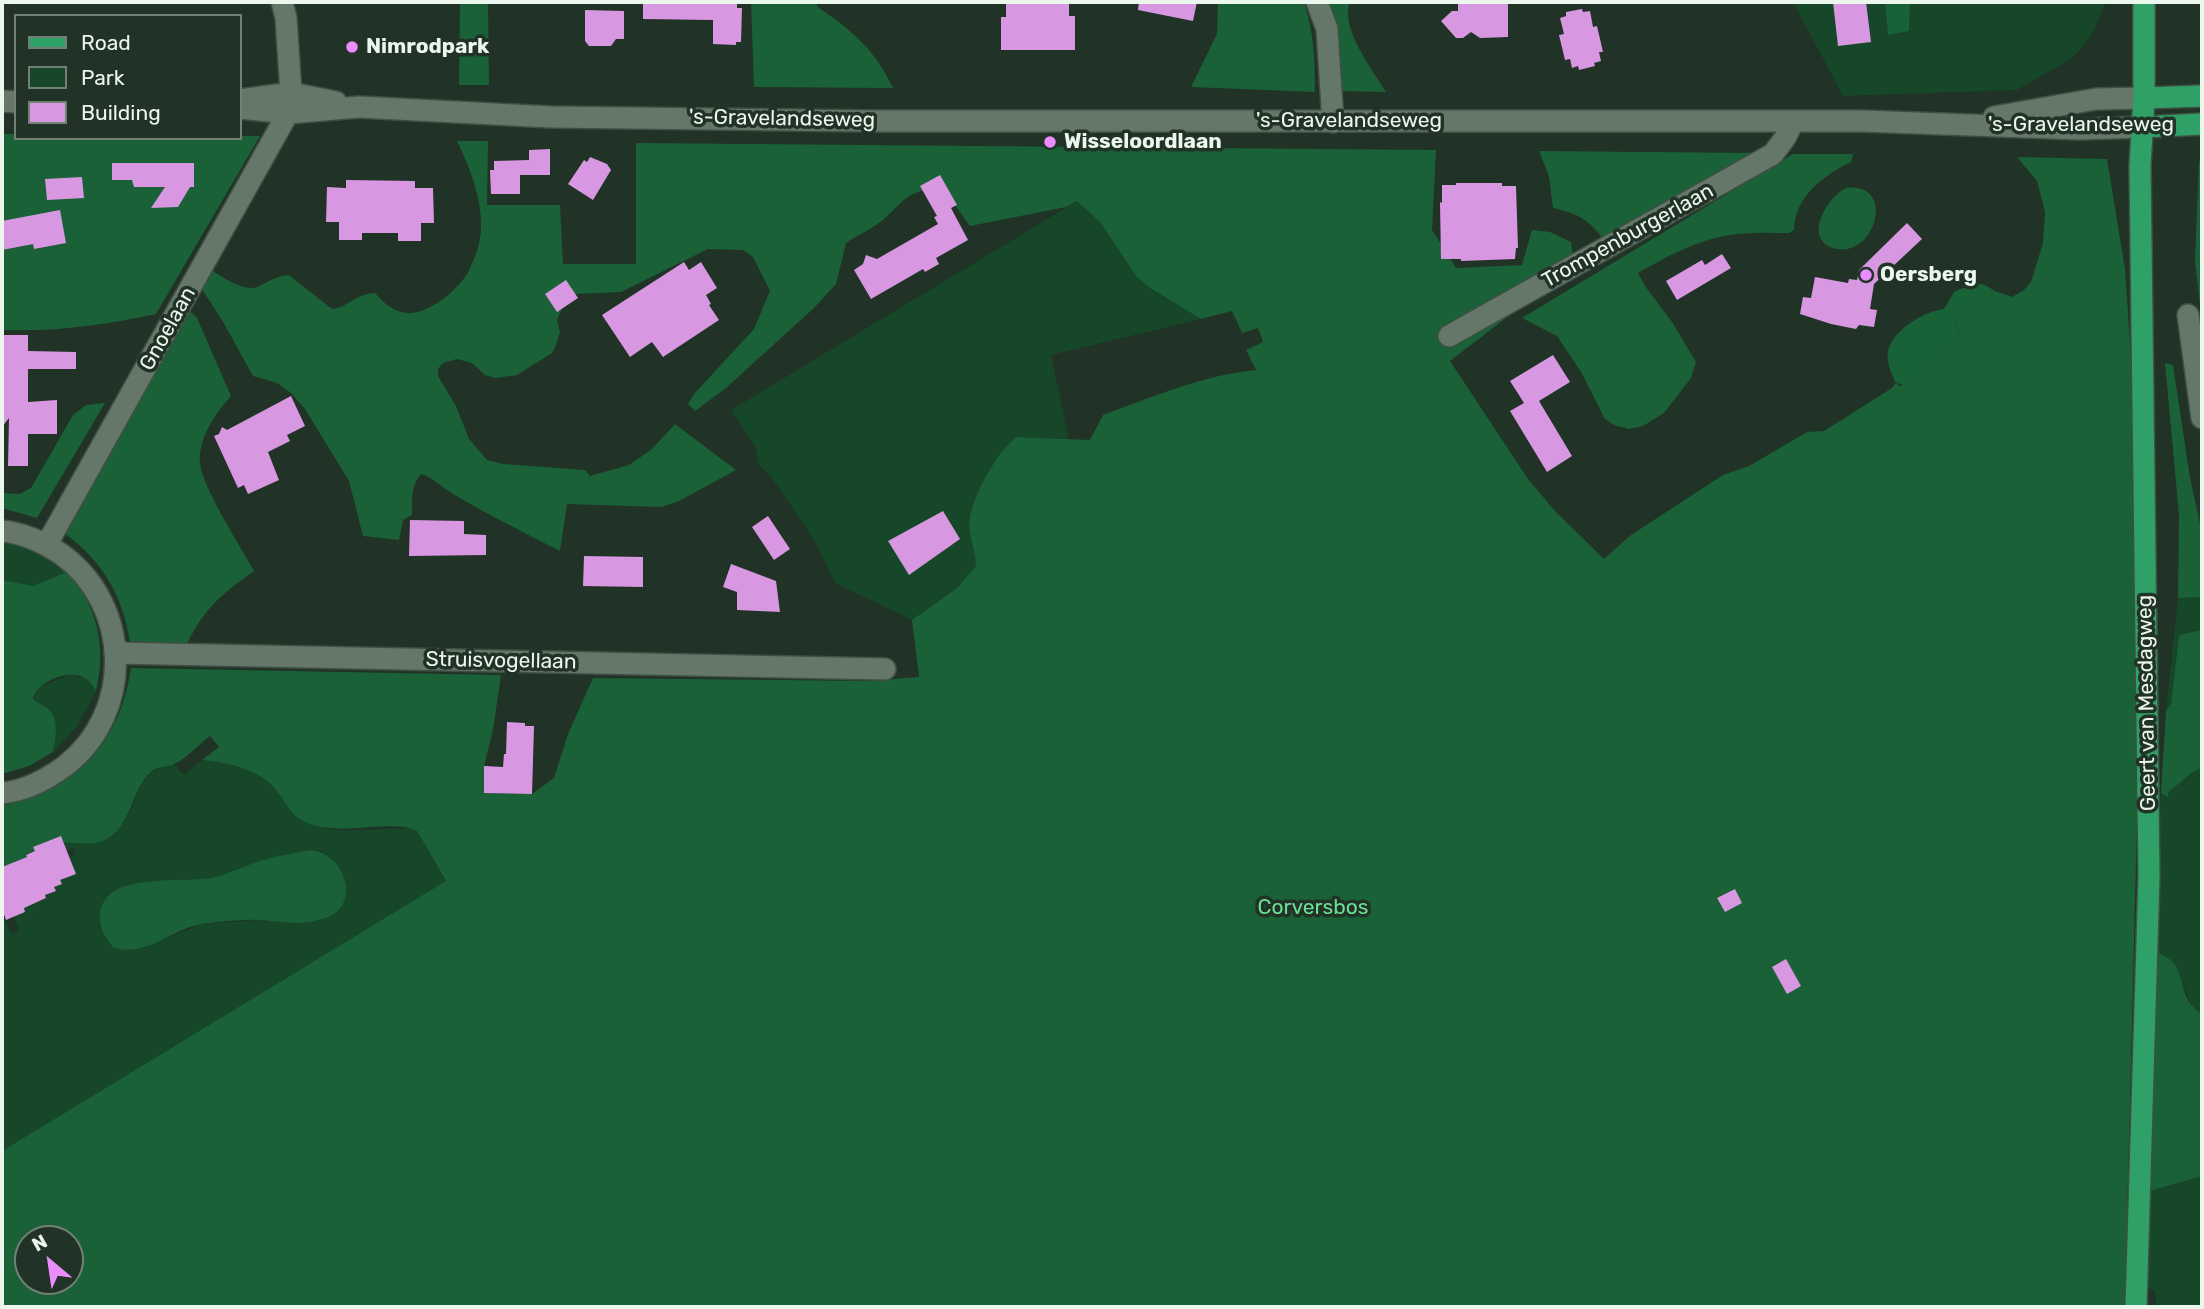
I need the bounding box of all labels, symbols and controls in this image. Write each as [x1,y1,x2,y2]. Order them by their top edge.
legend [14,14,242,140]
text: Road [81,30,131,55]
place label: Nimrodpark [366,34,489,60]
marker: Nimrodpark [344,39,360,55]
text: Park [81,65,125,90]
text: Building [81,100,161,125]
street label: 's-Gravelandseweg [689,105,875,133]
street label: 's-Gravelandseweg [1256,108,1442,134]
street label: 's-Gravelandseweg [1988,112,2174,138]
place label: Wisseloordlaan [1064,129,1222,155]
marker: Wisseloordlaan [1042,134,1058,150]
street label: Trompenburgerlaan [1538,178,1718,294]
place label: Oersberg [1880,262,1977,288]
marker: Oersberg [1858,267,1874,283]
street label: Gnoelaan [135,283,201,375]
street label: Geert van Mesdagweg [2133,595,2161,811]
street label: Struisvogellaan [425,647,577,675]
park label: Corversbos [1258,895,1368,921]
north arrow [14,1225,84,1295]
text: N [28,1230,51,1256]

